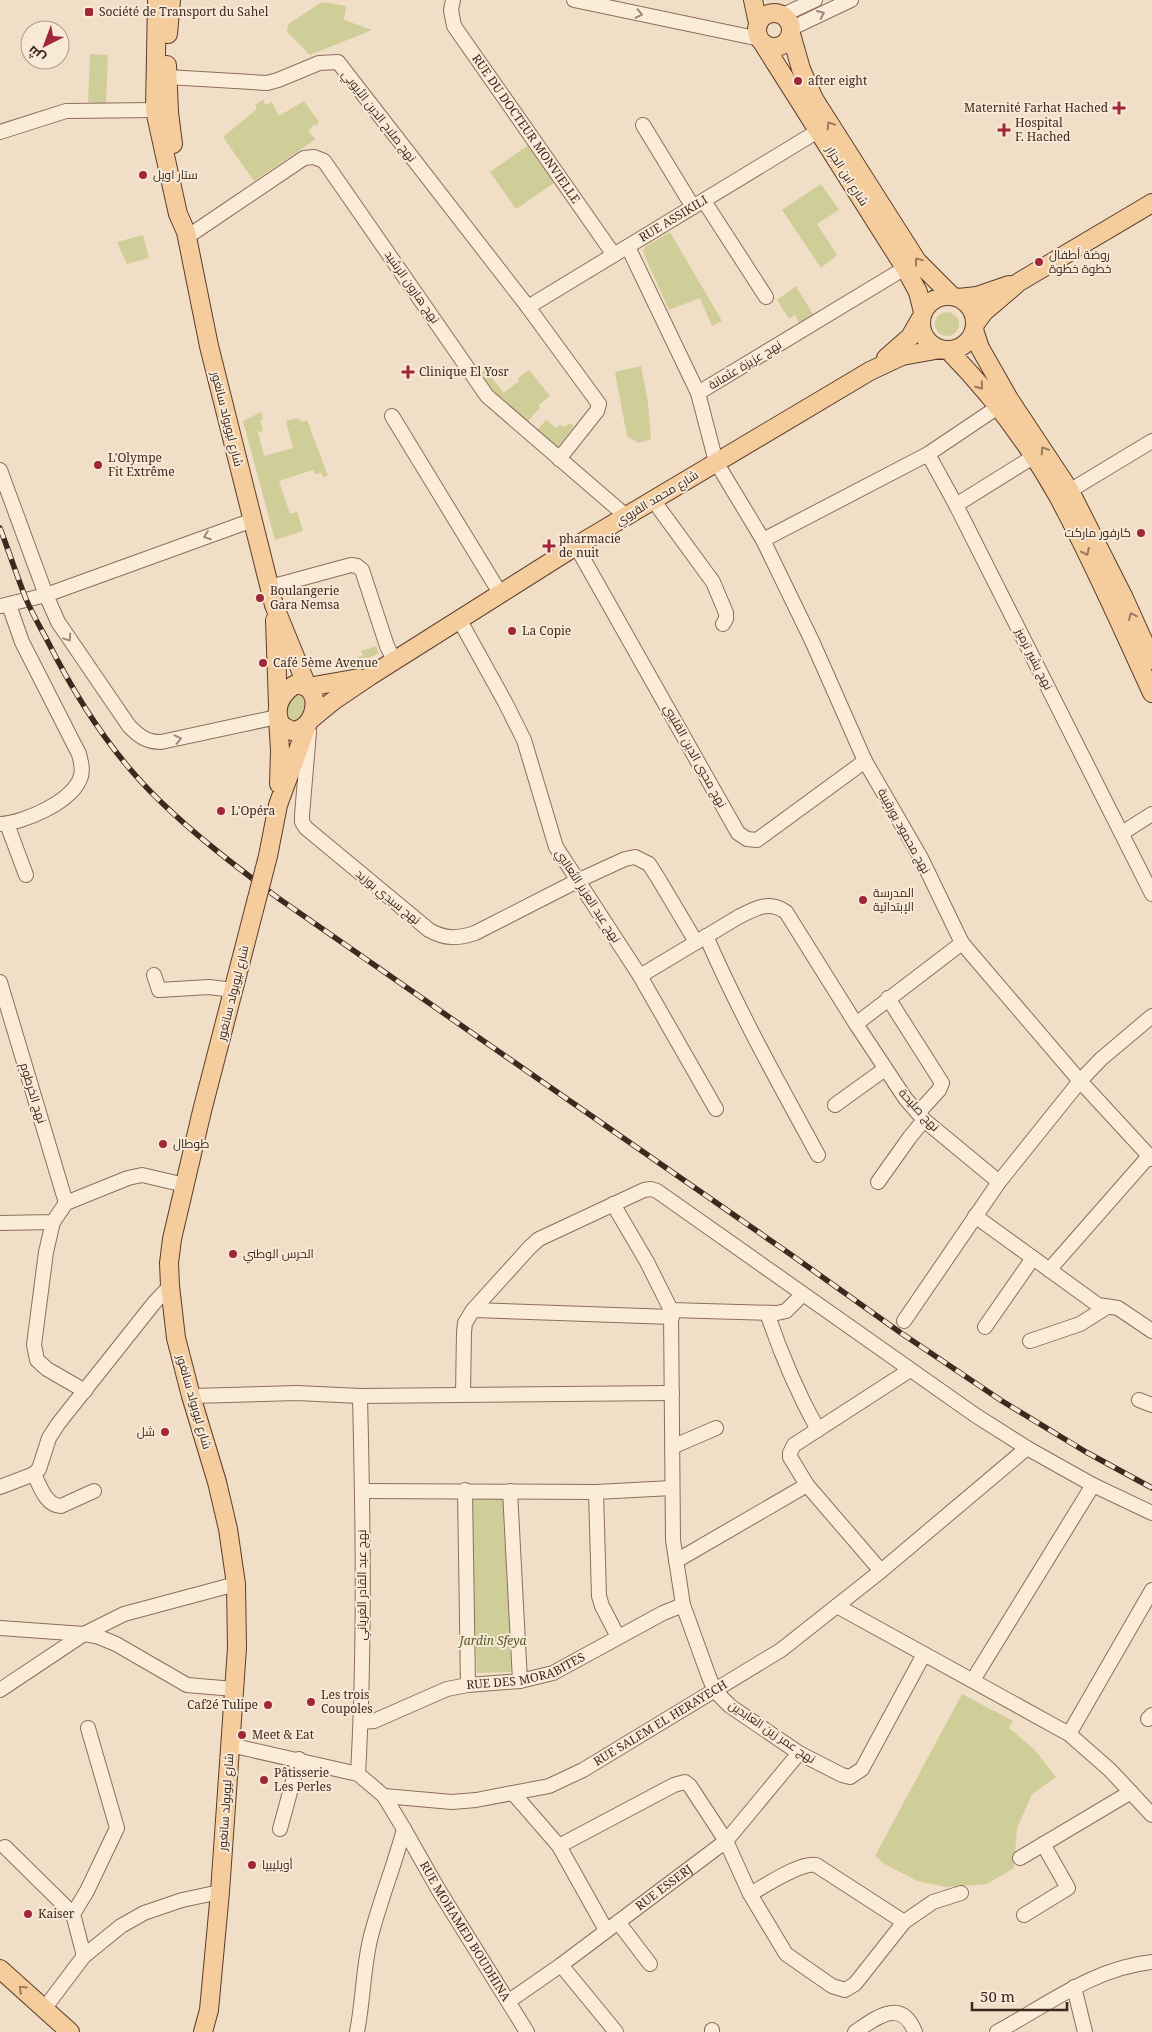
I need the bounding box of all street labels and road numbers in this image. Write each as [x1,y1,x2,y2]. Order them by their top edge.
street label: RUE DU DOCTEUR MONVIELLE [468,50,584,207]
street label: نهج صلاح الدين الأيوبي [337,66,421,166]
street label: شارع ابن الجزار [822,142,873,209]
street label: RUE ASSIKILI [635,191,711,246]
street label: نهج هارون الرشيد [381,247,444,327]
street label: نهج عزيزة عثمانة [705,336,785,393]
street label: شارع ليوبولد سانغور [207,369,248,468]
street label: شارع محمد القروي [612,466,703,531]
street label: نهج بشير ترميز [1011,624,1057,693]
street label: نهج محيي الدين القليبي [658,701,731,811]
street label: نهج محمود بورقيبة [874,785,935,877]
street label: نهج عبد العزيز الثعالبي [550,846,625,947]
street label: نهج سيدي بوزيد [351,865,425,930]
street label: شارع ليوبولد سانغور [212,943,253,1043]
street label: نهج الخرطوم [16,1060,51,1125]
street label: نهج صليحة [895,1084,944,1135]
street label: شارع ليوبولد سانغور [173,1352,216,1451]
street label: نهج عبد القادر الغرياني [353,1529,372,1641]
street label: RUE DES MORABITES [466,1648,588,1693]
street label: RUE SALEM EL HERAYECH [590,1675,731,1770]
street label: نهج عمر زين العابدين [725,1696,819,1767]
street label: شارع ليوبولد سانغور [214,1753,237,1852]
street label: RUE MOHAMED BOUDHINA [416,1858,515,2005]
street label: RUE ESSERJ [632,1860,696,1914]

